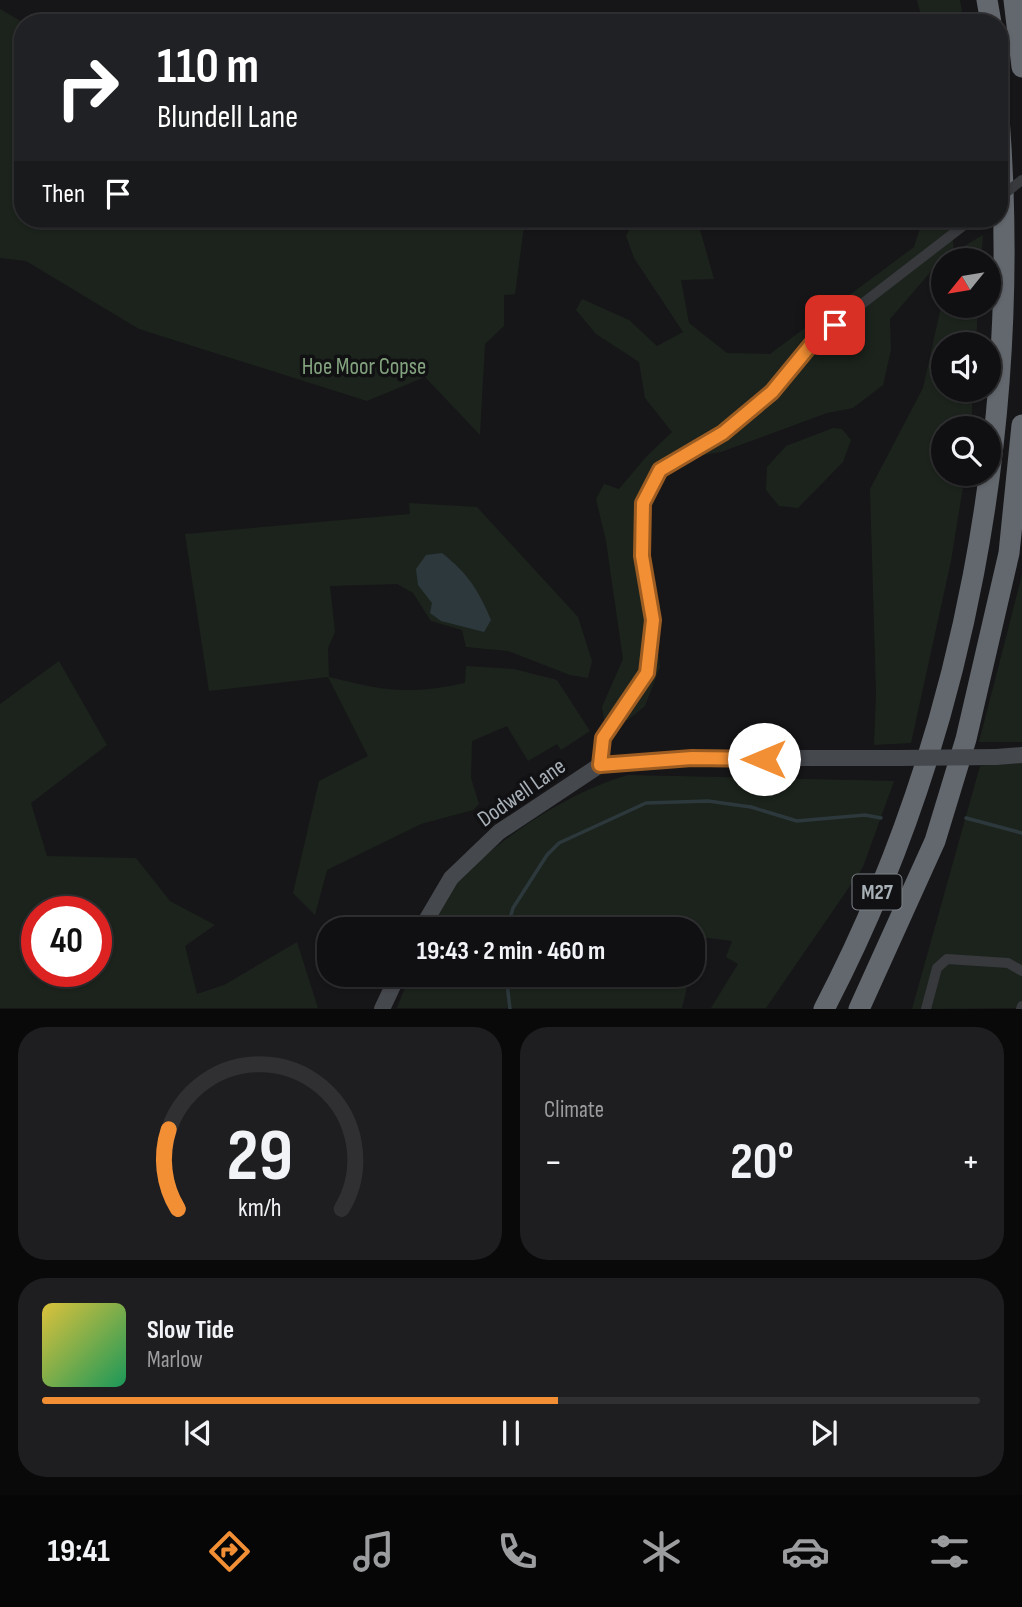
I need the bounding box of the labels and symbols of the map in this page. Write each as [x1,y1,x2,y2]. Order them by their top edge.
north arrow [931,248,1001,318]
pin [805,295,865,355]
park label: Hoe Moor Copse [302,353,426,381]
position arrow [727,722,801,796]
street label: Dodwell Lane [472,752,571,833]
road number: M27 [852,874,902,910]
speed limit sign: 40 [21,896,112,987]

